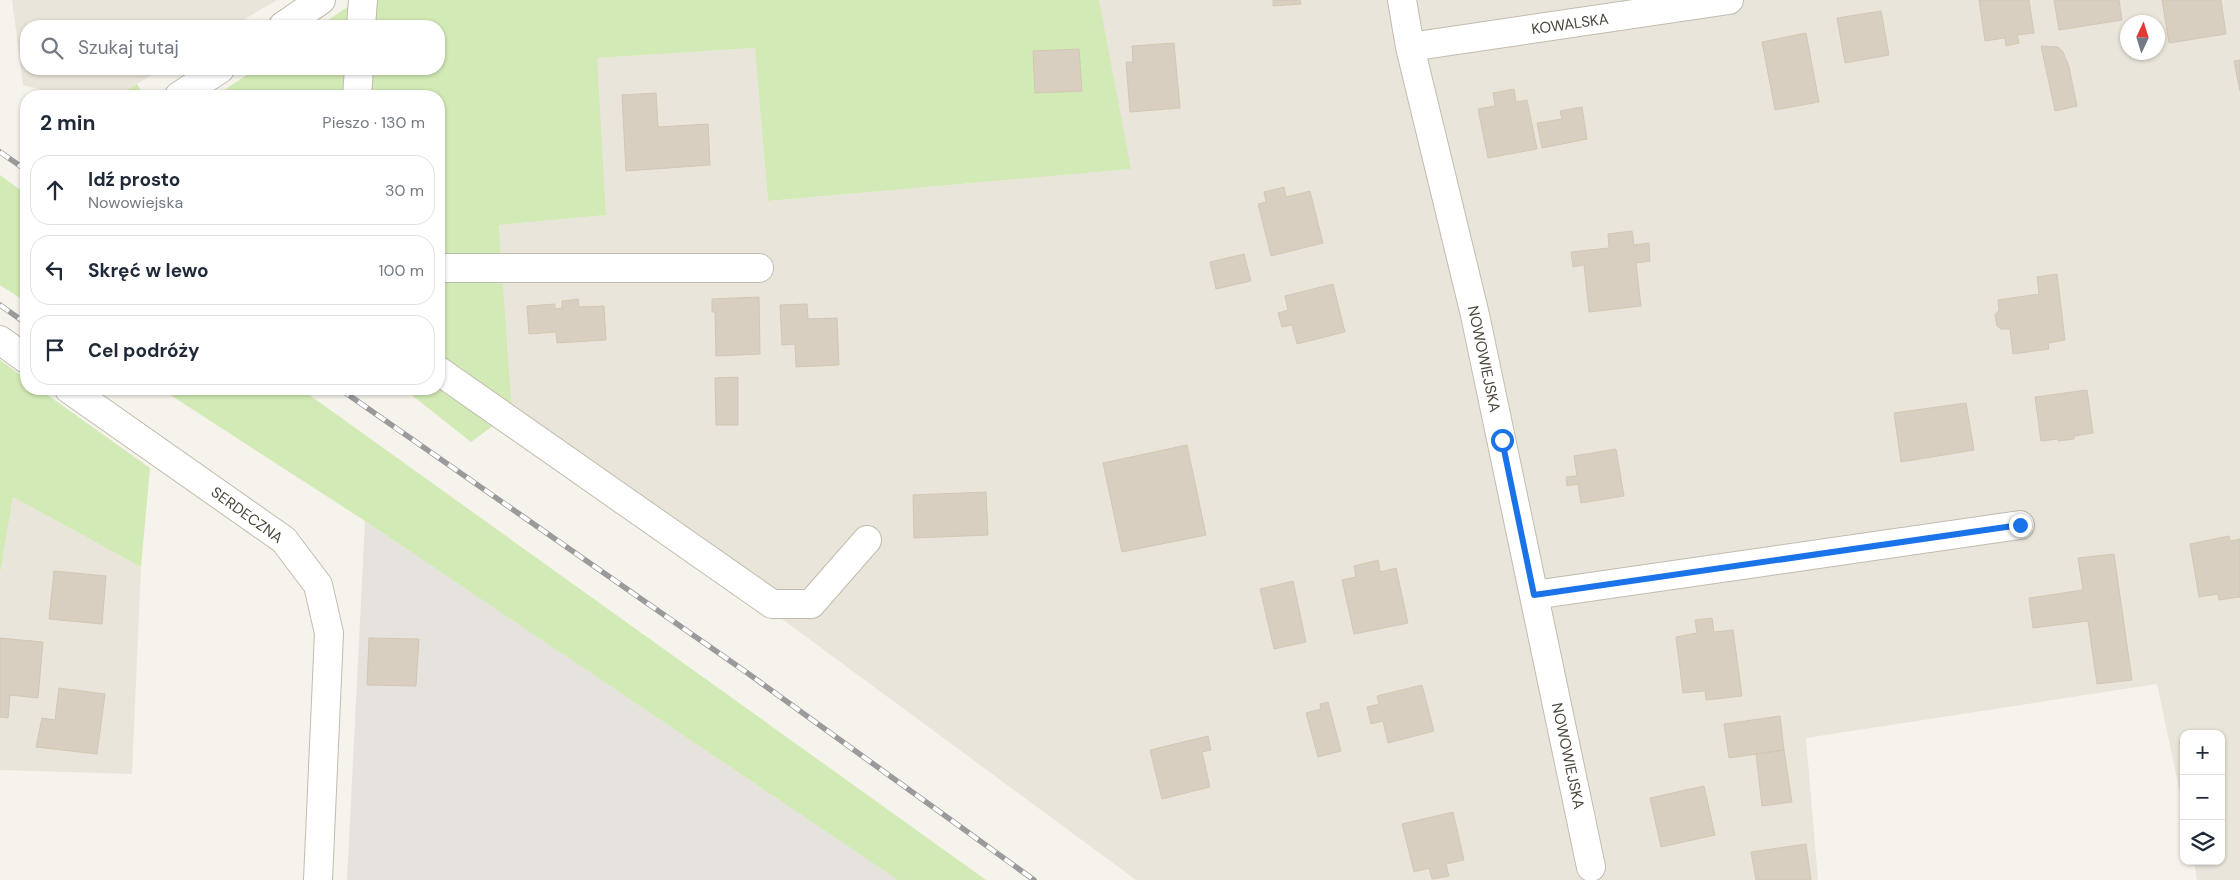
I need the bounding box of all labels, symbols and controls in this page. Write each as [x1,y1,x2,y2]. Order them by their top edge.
street label: KOWALSKA [1530,9,1610,39]
north arrow [2120,15,2165,60]
search box [20,20,445,75]
icon: search [38,34,66,62]
text: Szukaj tutaj [78,35,179,60]
text: 2 min [40,109,96,137]
text: Pieszo · 130 m [322,112,425,133]
text: Idź prosto [88,167,180,192]
icon: ahead [41,176,69,204]
text: 30 m [385,180,424,201]
text: Nowowiejska [88,192,183,213]
icon: left [41,256,69,284]
text: Skręć w lewo [88,258,209,283]
text: 100 m [379,260,424,281]
street label: NOWOWIEJSKA [1463,304,1505,414]
icon: arrive [41,336,69,364]
text: Cel podróży [88,338,199,363]
route start [1491,429,1514,452]
street label: SERDECZNA [207,482,287,548]
route end [2009,514,2032,537]
street label: NOWOWIEJSKA [1547,701,1589,811]
map controls [2180,730,2225,865]
button: + [2180,730,2225,775]
button: − [2180,775,2225,820]
button: layers [2180,820,2225,865]

